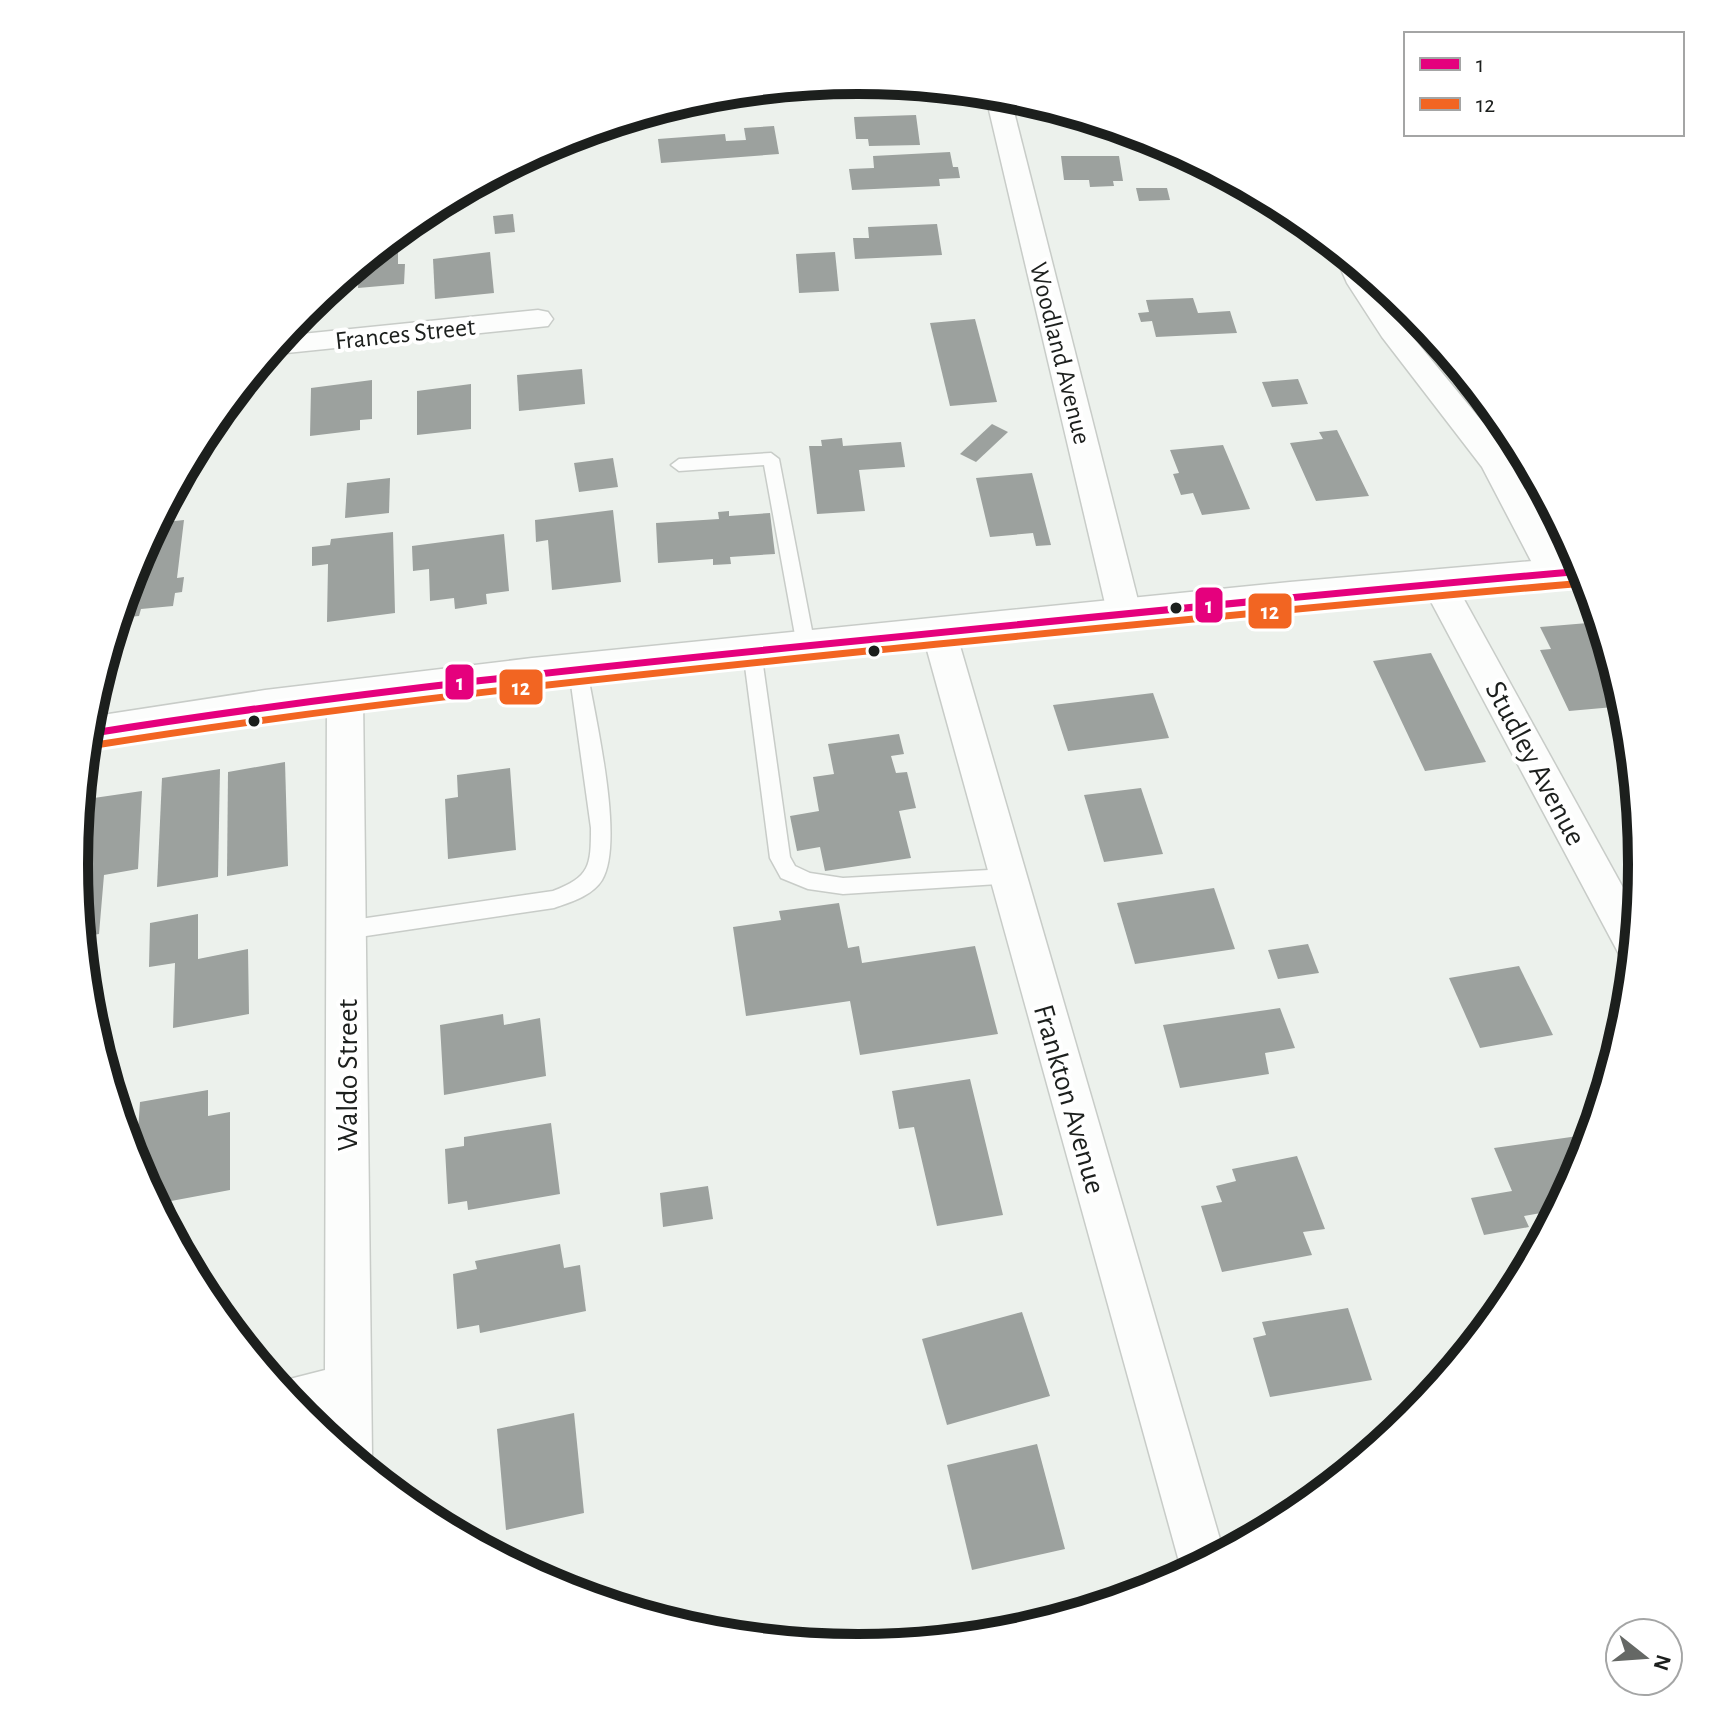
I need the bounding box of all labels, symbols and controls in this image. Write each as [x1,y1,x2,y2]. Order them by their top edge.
legend [1404,32,1684,136]
text: 1 [1476,53,1484,77]
text: 12 [1476,93,1495,117]
street label: Woodland Avenue [1025,260,1095,447]
street label: Frances Street [334,314,476,354]
line badge: 1 [1194,586,1224,624]
line badge: 12 [1247,592,1293,630]
text: 1 [1205,595,1213,617]
unlabelled marker [1168,600,1184,616]
text: 12 [1261,601,1279,623]
unlabelled marker [866,643,882,659]
line badge: 1 [444,663,475,701]
line badge: 12 [498,668,544,706]
text: 1 [456,672,464,694]
text: 12 [512,677,530,699]
street label: Studley Avenue [1479,677,1591,850]
unlabelled marker [246,713,262,729]
street label: Waldo Street [333,998,363,1151]
street label: Frankton Avenue [1028,1001,1110,1197]
north arrow [1604,1617,1684,1697]
text: N [1649,1652,1675,1673]

